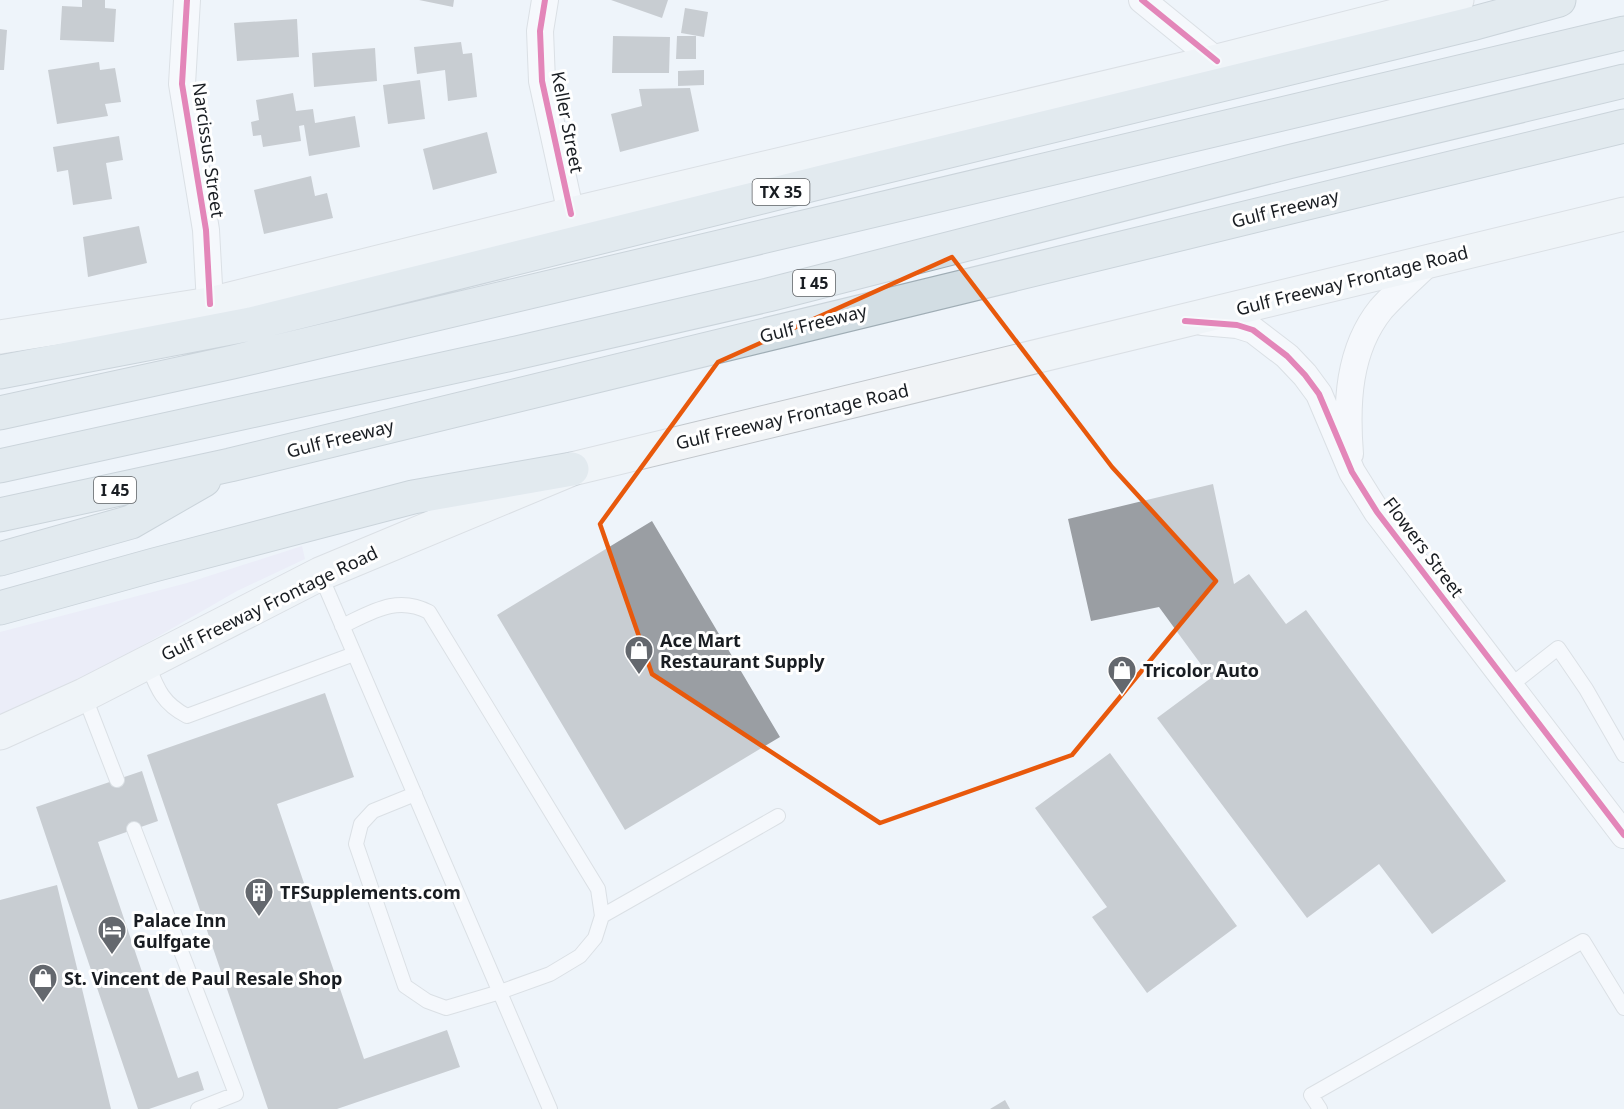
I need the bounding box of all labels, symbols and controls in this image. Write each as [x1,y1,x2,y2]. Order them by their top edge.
street label: Keller Street [546,69,590,175]
street label: Narcissus Street [188,81,230,220]
road number: TX 35 [752,179,810,205]
street label: Gulf Freeway [1229,183,1342,233]
street label: Gulf Freeway Frontage Road [1233,240,1471,320]
road number: I 45 [793,270,835,296]
street label: Gulf Freeway [757,298,870,348]
street label: Gulf Freeway Frontage Road [673,377,911,455]
street label: Gulf Freeway [284,413,397,463]
road number: I 45 [94,477,136,503]
street label: Flowers Street [1378,492,1470,602]
street label: Gulf Freeway Frontage Road [157,540,381,666]
place label: Ace Mart Restaurant Supply [660,628,825,673]
shop icon: Ace Mart Restaurant Supply [623,634,655,676]
shop icon: Tricolor Auto [1106,654,1138,696]
place label: Tricolor Auto [1143,658,1259,682]
building icon: TFSupplements.com [243,876,275,918]
place label: TFSupplements.com [280,880,461,904]
place label: Palace Inn Gulfgate [133,908,226,953]
hotel icon: Palace Inn Gulfgate [96,914,128,956]
shop icon: St. Vincent de Paul Resale Shop [27,962,59,1004]
place label: St. Vincent de Paul Resale Shop [64,966,342,990]

